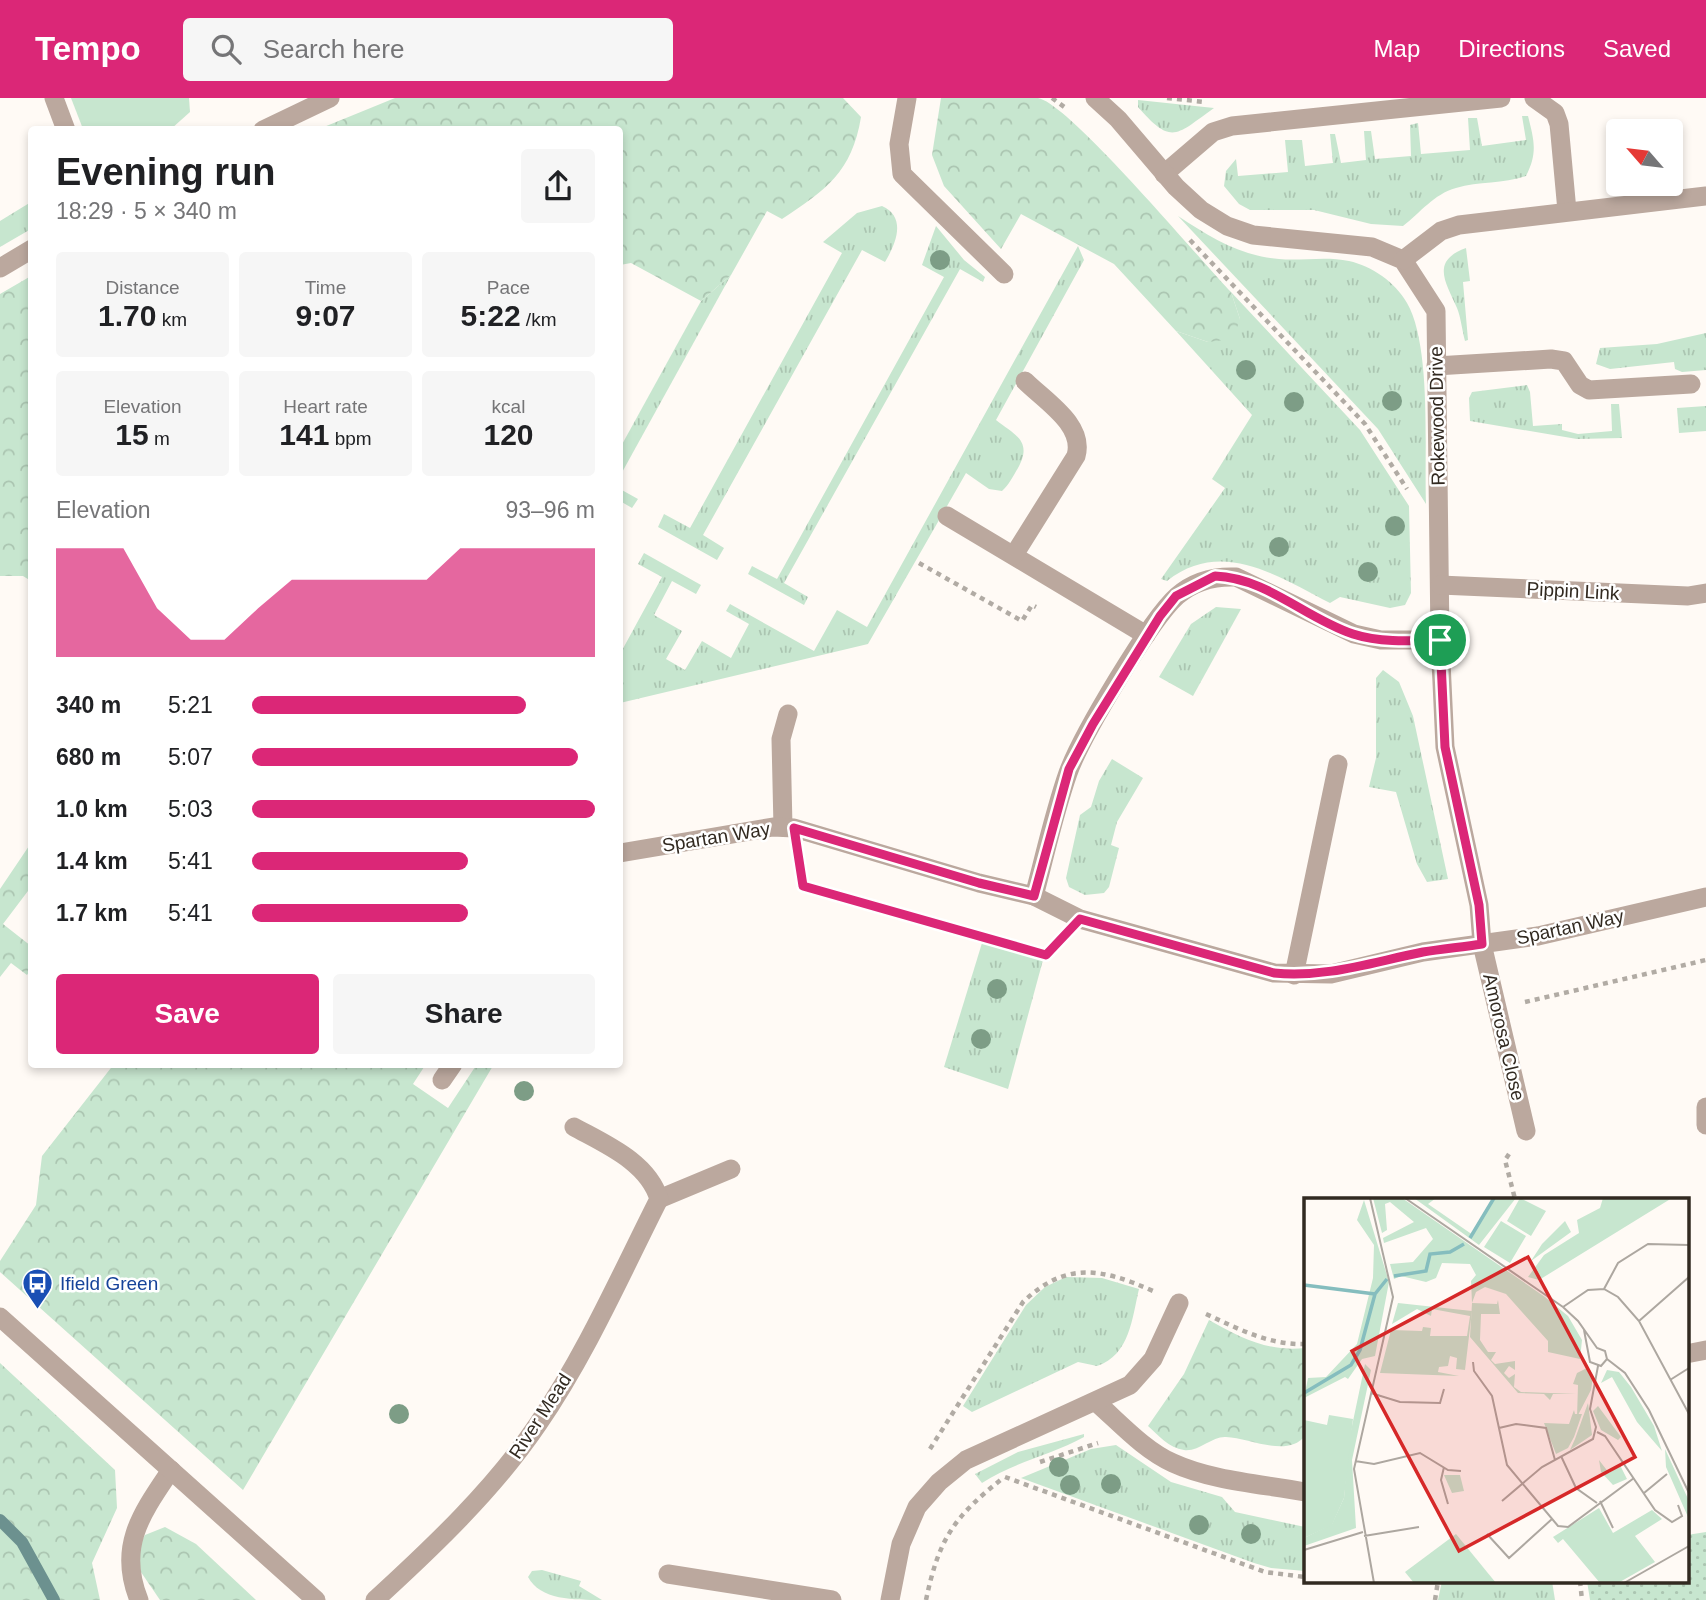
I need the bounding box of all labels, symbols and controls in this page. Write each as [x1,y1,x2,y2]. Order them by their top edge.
search box [183,18,673,81]
text: Tempo [35,30,141,67]
icon: search [207,30,245,68]
text: Search here [263,34,404,64]
text: Map [1374,35,1420,62]
text: Directions [1458,35,1565,62]
text: Saved [1603,35,1671,62]
north arrow [1606,119,1684,196]
map controls [1606,119,1683,196]
button: share [521,149,595,223]
text: Evening run [56,151,276,193]
text: 18:29 · 5 × 340 m [56,198,237,224]
text: Distance [106,277,179,298]
text: Time [305,277,346,298]
text: Pace [487,277,530,298]
text: 1.70 [98,299,156,332]
text: 9:07 [295,299,356,332]
text: 5:22 [461,299,521,332]
text: km [156,309,187,330]
text: /km [521,309,556,330]
street label: Rokewood Drive [1425,346,1449,486]
text: Elevation [103,396,182,417]
text: Heart rate [283,396,368,417]
text: kcal [492,396,525,417]
text: 15 [115,418,149,451]
text: 141 [279,418,329,451]
text: 120 [483,418,534,451]
text: m [149,428,170,449]
text: bpm [329,428,372,449]
text: Elevation [56,497,151,523]
text: 93–96 m [505,497,595,523]
street label: Pippin Link [1526,578,1620,604]
pin [1410,610,1470,670]
icon: arrive [1421,621,1459,659]
text: 340 m [56,692,121,718]
text: 5:21 [168,692,213,718]
text: 680 m [56,744,121,770]
text: 5:07 [168,744,213,770]
text: 1.0 km [56,796,128,822]
text: 5:03 [168,796,213,822]
street label: Spartan Way [660,818,772,856]
text: 1.4 km [56,848,128,874]
text: 5:41 [168,848,213,874]
text: 1.7 km [56,900,128,926]
text: 5:41 [168,900,213,926]
street label: Spartan Way [1514,905,1626,949]
street label: Amorosa Close [1479,971,1529,1103]
button: Save [56,974,319,1054]
button: Share [333,974,595,1054]
inset map [1304,1198,1688,1582]
bus stop icon: Ifield Green [20,1266,54,1310]
place label: Ifield Green [60,1273,158,1294]
street label: River Mead [505,1370,575,1462]

